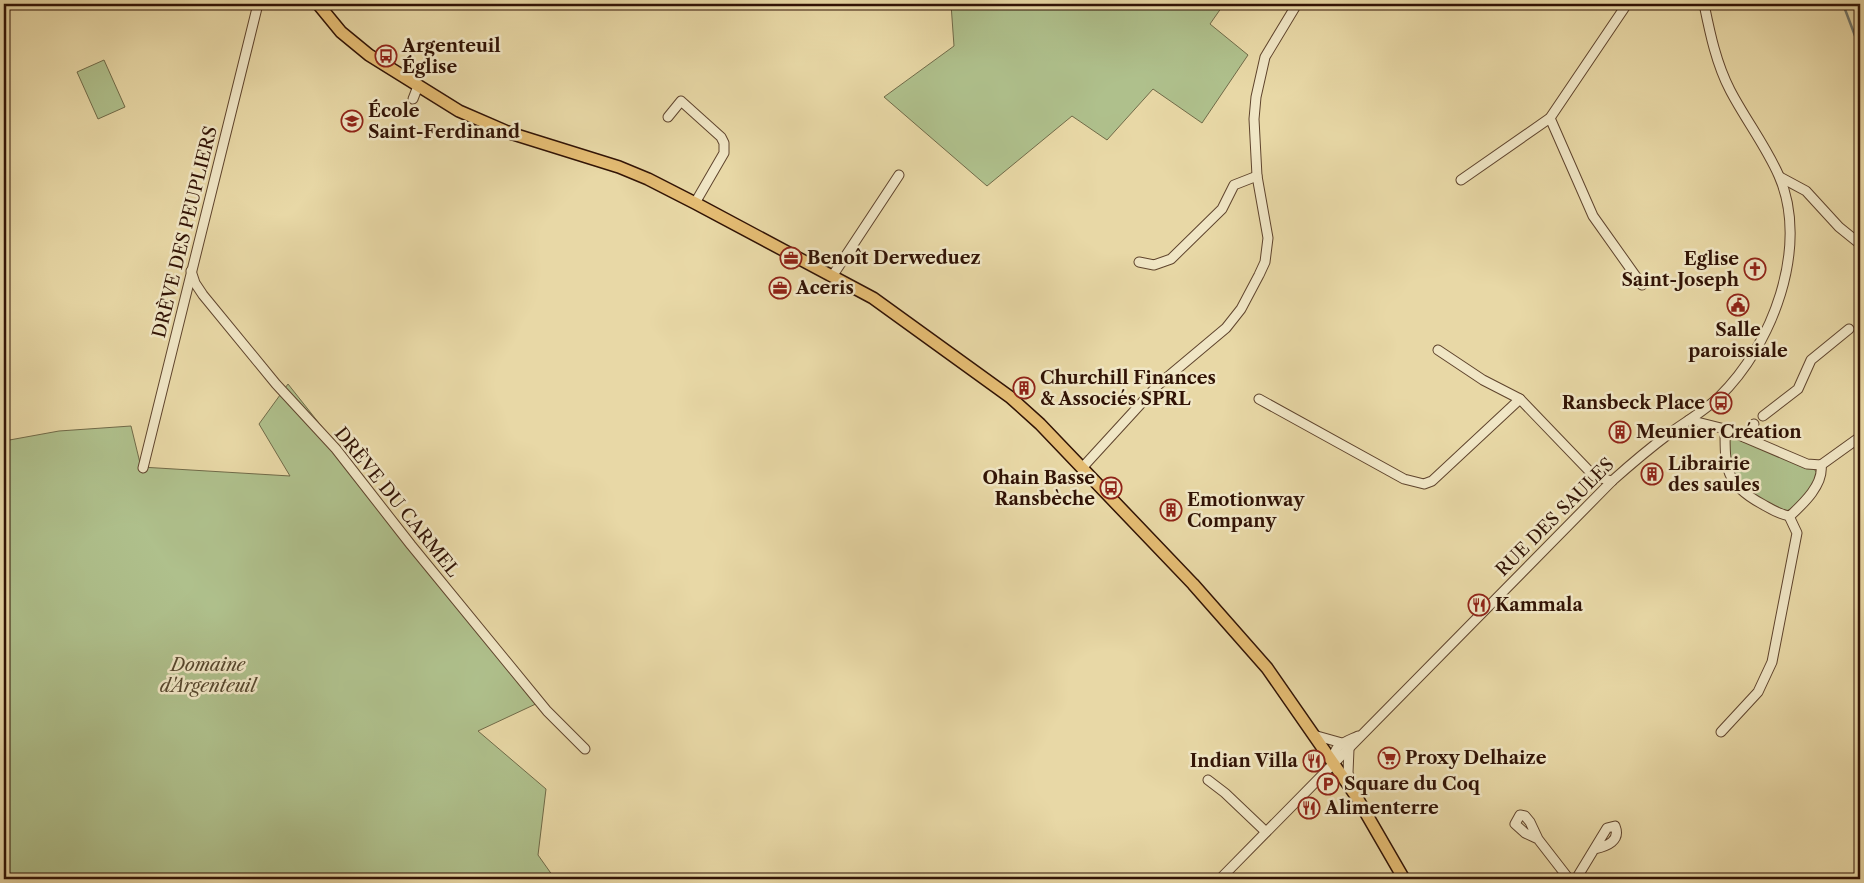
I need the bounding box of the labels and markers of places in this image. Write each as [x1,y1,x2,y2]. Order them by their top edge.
place label: Argenteuil Église [401,35,501,78]
bus stop icon: Argenteuil Église [374,44,398,68]
place label: École Saint-Ferdinand [368,99,520,143]
school or university icon: École Saint-Ferdinand [340,109,364,133]
office icon: Benoît Derweduez [779,246,803,270]
place label: Benoît Derweduez [807,247,981,269]
place label: Eglise Saint-Joseph [1621,248,1740,291]
church icon: Eglise Saint-Joseph [1743,257,1767,281]
office icon: Aceris [768,276,792,300]
place label: Aceris [795,277,854,299]
public building icon: Salle paroissiale [1726,293,1750,317]
place label: Salle paroissiale [1688,319,1788,362]
place label: Churchill Finances & Associés SPRL [1040,367,1216,410]
building icon: Churchill Finances & Associés SPRL [1012,376,1036,400]
bus stop icon: Ransbeck Place [1709,391,1733,415]
place label: Ransbeck Place [1562,392,1705,414]
building icon: Meunier Création [1608,420,1632,444]
place label: Meunier Création [1636,421,1802,443]
place label: Librairie des saules [1668,453,1760,496]
building icon: Librairie des saules [1640,462,1664,486]
place label: Ohain Basse Ransbèche [982,467,1095,510]
bus stop icon: Ohain Basse Ransbèche [1099,476,1123,500]
place label: Emotionway Company [1187,489,1305,532]
building icon: Emotionway Company [1159,498,1183,522]
restaurant icon: Kammala [1467,593,1491,617]
place label: Kammala [1495,594,1583,616]
supermarket icon: Proxy Delhaize [1377,746,1401,770]
place label: Proxy Delhaize [1405,747,1547,769]
restaurant icon: Indian Villa [1302,749,1326,773]
place label: Indian Villa [1190,750,1299,772]
parking icon: Square du Coq [1316,772,1340,796]
place label: Square du Coq [1344,773,1480,795]
restaurant icon: Alimenterre [1297,796,1321,820]
place label: Alimenterre [1324,797,1439,819]

